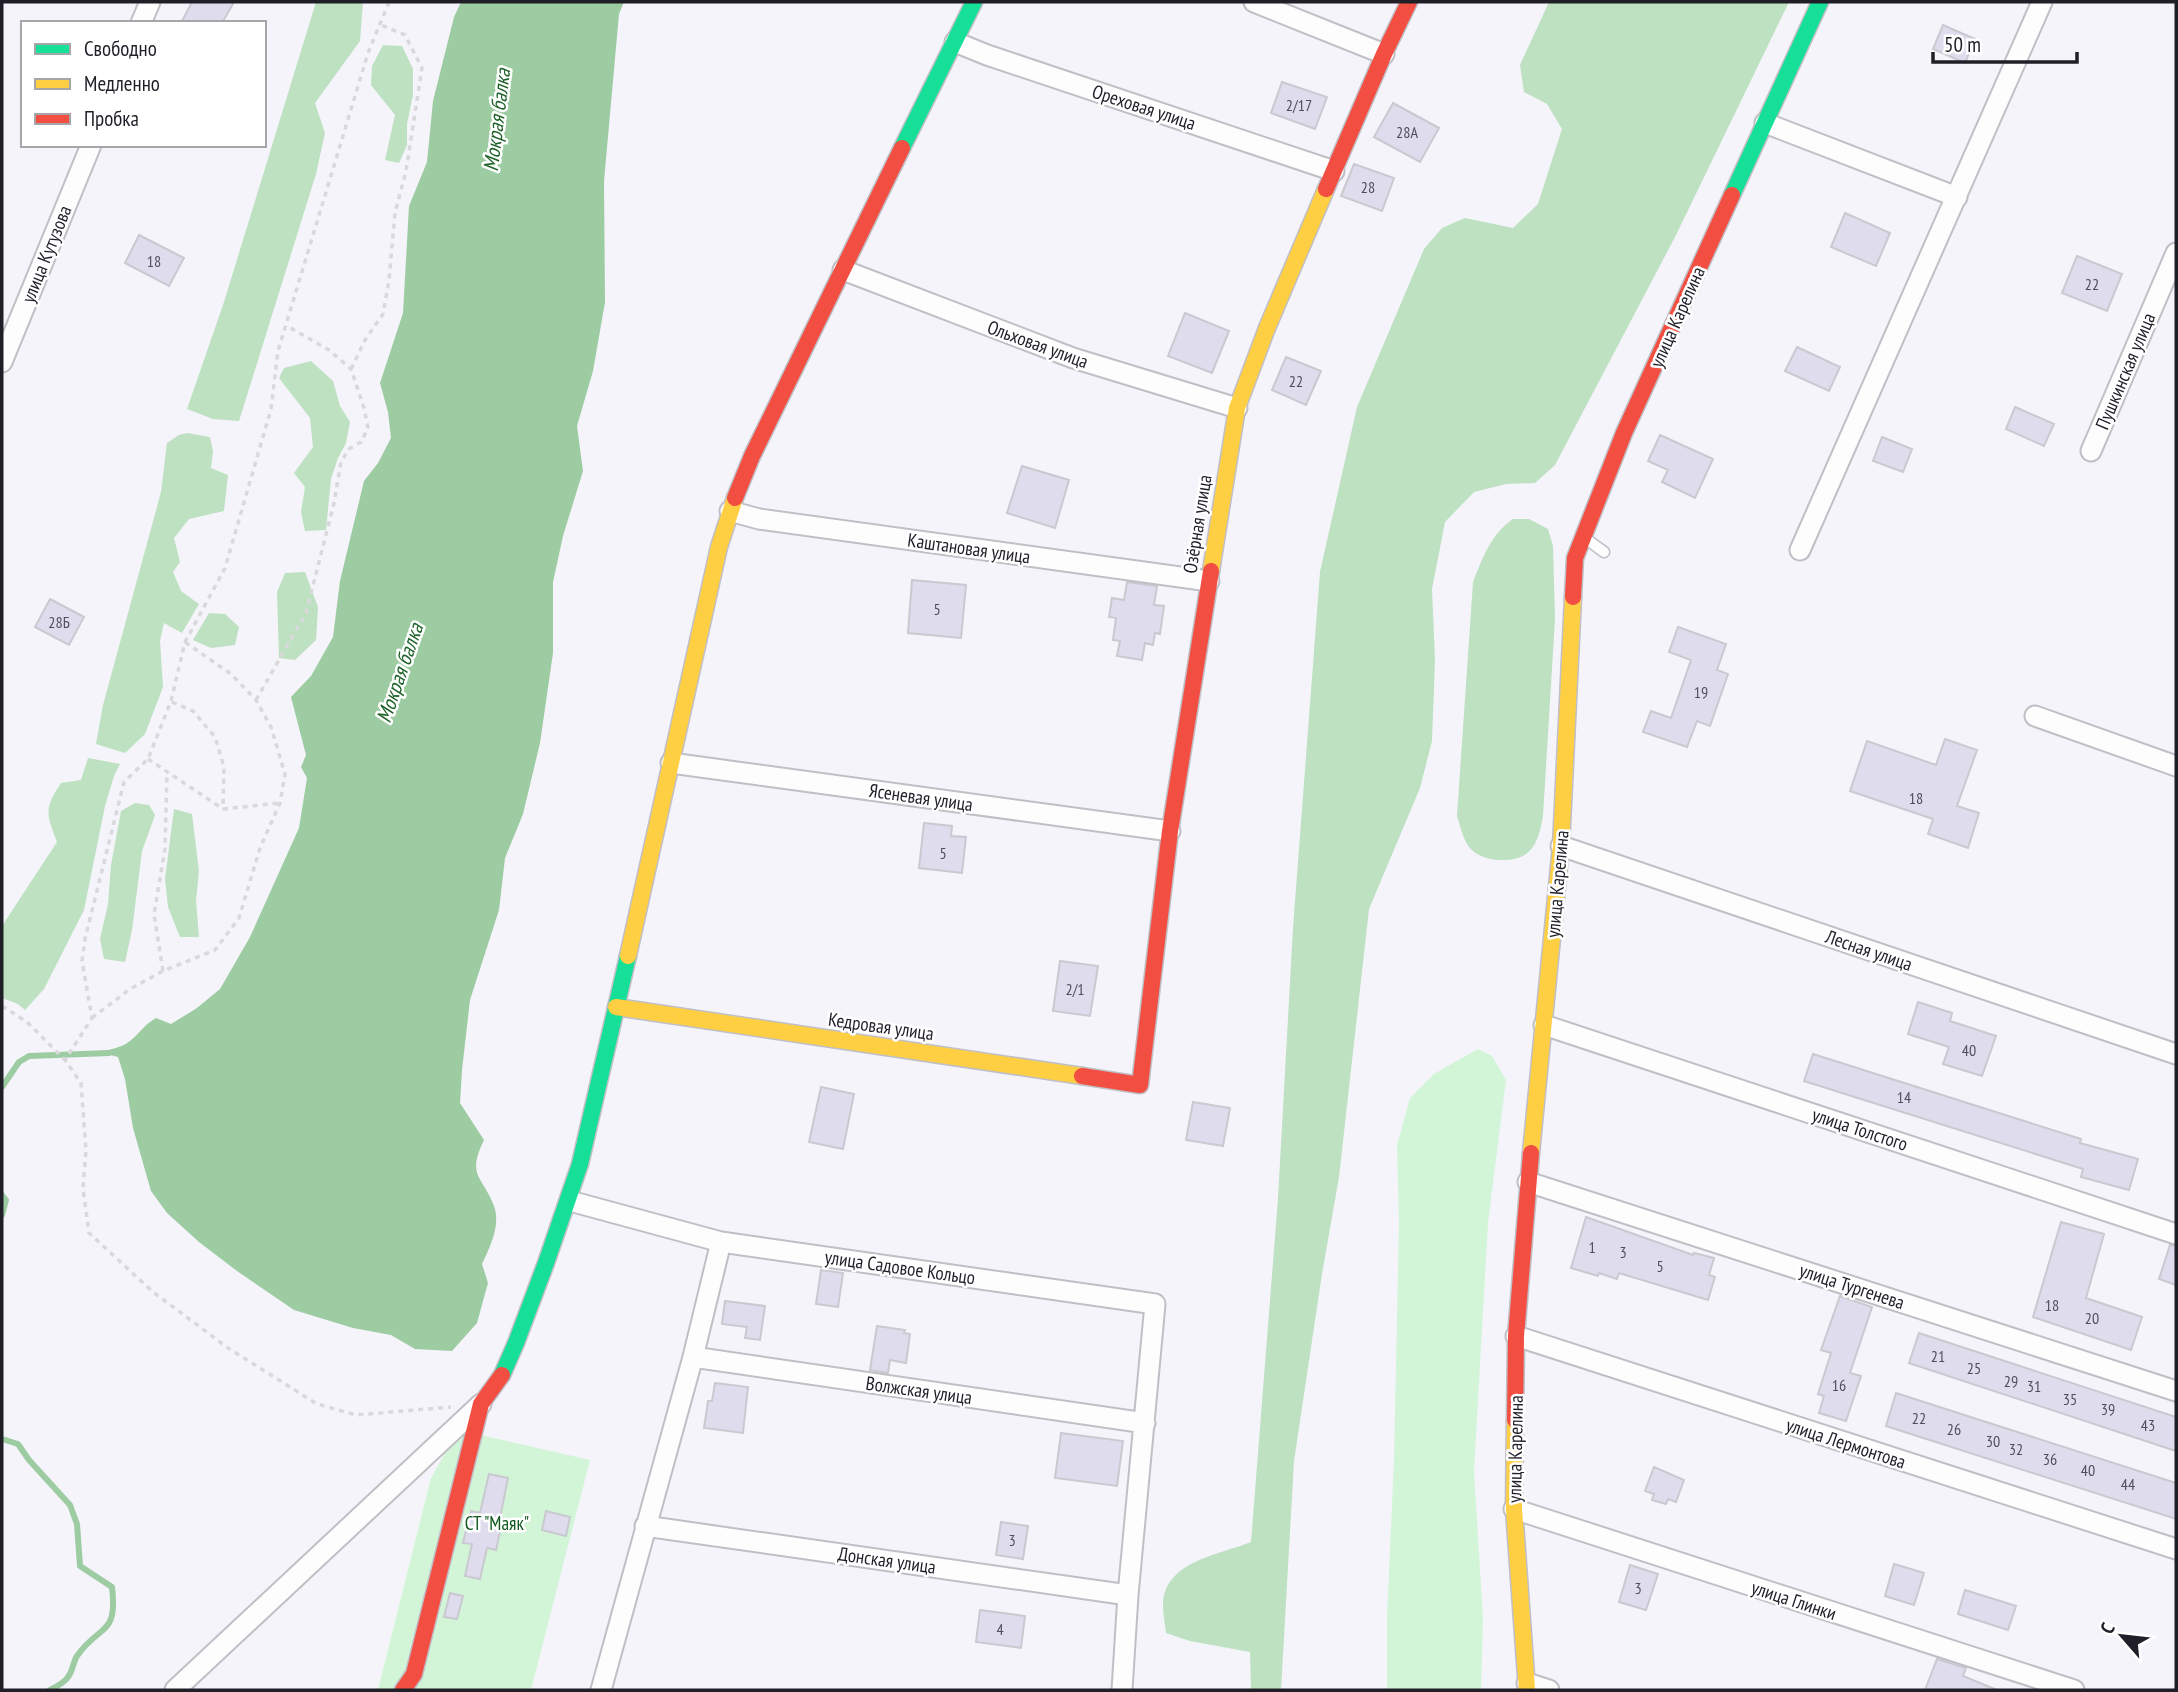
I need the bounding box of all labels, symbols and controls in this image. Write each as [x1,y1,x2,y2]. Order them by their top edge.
legend [21,21,266,147]
scale bar [1933,21,2076,65]
text: 50 m [1944,31,1981,58]
text: Свободно [84,35,157,62]
water label: Мокрая балка [477,65,516,173]
text: Медленно [84,70,160,97]
street label: Ореховая улица [1089,79,1199,135]
house number: 2/17 [1286,95,1312,115]
text: Пробка [84,105,139,132]
house number: 28А [1396,122,1418,142]
house number: 28 [1361,177,1375,197]
street label: улица Кутузова [16,202,76,306]
house number: 18 [147,251,161,271]
street label: улица Карелина [1644,263,1710,371]
house number: 22 [2085,274,2099,294]
street label: Пушкинская улица [2090,309,2160,433]
street label: Ольховая улица [984,315,1092,373]
house number: 22 [1289,371,1303,391]
street label: Озёрная улица [1177,473,1217,575]
street label: Каштановая улица [906,527,1032,569]
house number: 5 [933,599,941,619]
house number: 28Б [48,612,70,632]
water label: Мокрая балка [370,618,430,726]
house number: 19 [1694,682,1708,702]
street label: Ясеневая улица [868,778,974,816]
house number: 18 [1909,788,1923,808]
street label: улица Карелина [1540,829,1574,939]
house number: 5 [939,843,947,863]
street label: Лесная улица [1822,924,1916,976]
house number: 2/1 [1065,979,1085,999]
street label: Кедровая улица [827,1007,935,1045]
house number: 40 [1962,1040,1976,1060]
house number: 14 [1897,1087,1911,1107]
street label: улица Толстого [1809,1102,1911,1156]
house number: 1 [1588,1237,1596,1257]
house number: 3 [1619,1242,1627,1262]
street label: улица Садовое Кольцо [823,1245,977,1289]
house number: 5 [1656,1256,1664,1276]
street label: улица Тургенева [1796,1258,1908,1314]
house number: 18 [2045,1295,2059,1315]
house number: 20 [2085,1308,2099,1328]
house number: 21 [1931,1346,1945,1366]
house number: 25 [1967,1358,1981,1378]
street label: Волжская улица [864,1371,974,1409]
house number: 29 [2004,1371,2018,1391]
house number: 16 [1832,1375,1846,1395]
house number: 31 [2027,1376,2041,1396]
house number: 35 [2063,1389,2077,1409]
street label: улица Карелина [1502,1395,1528,1503]
house number: 39 [2101,1399,2115,1419]
house number: 22 [1912,1408,1926,1428]
street label: улица Лермонтова [1783,1412,1909,1474]
house number: 43 [2141,1415,2155,1435]
house number: 26 [1947,1419,1961,1439]
house number: 30 [1986,1431,2000,1451]
house number: 32 [2009,1439,2023,1459]
house number: 36 [2043,1449,2057,1469]
house number: 40 [2081,1460,2095,1480]
house number: 44 [2121,1474,2135,1494]
park label: СТ "Маяк" [465,1511,529,1535]
house number: 3 [1008,1530,1016,1550]
street label: Донская улица [837,1541,937,1579]
street label: улица Глинки [1748,1575,1840,1625]
house number: 3 [1634,1578,1642,1598]
north arrow [2087,1601,2157,1671]
text: С [2094,1618,2120,1637]
house number: 4 [996,1619,1004,1639]

